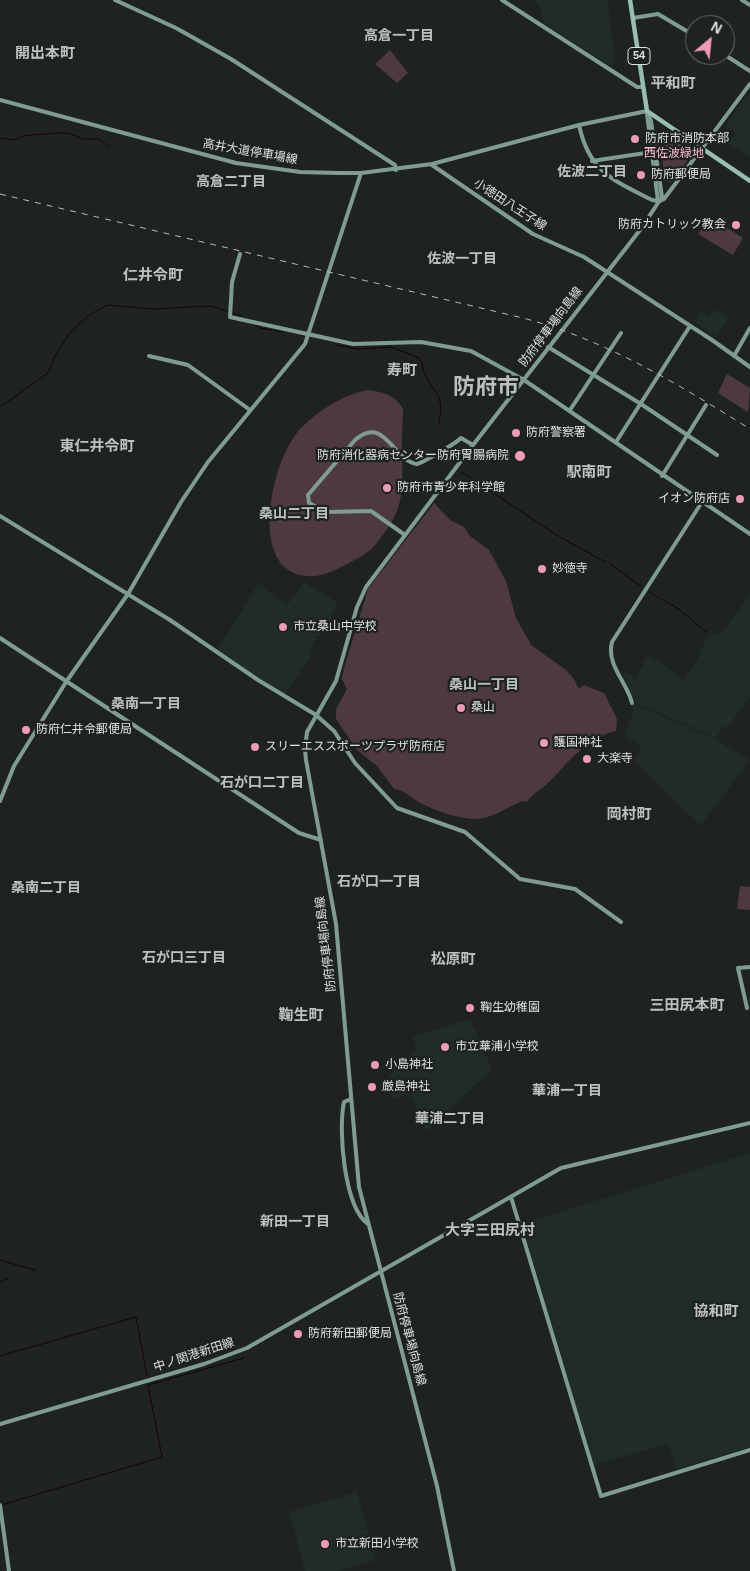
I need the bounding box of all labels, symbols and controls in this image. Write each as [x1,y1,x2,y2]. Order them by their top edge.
north arrow [685,15,735,65]
text: N [708,18,725,37]
district label: 高倉一丁目 [364,28,434,44]
district label: 開出本町 [15,45,75,63]
road number: 54 [628,48,650,64]
district label: 平和町 [651,75,695,93]
place label: 防府市消防本部 [645,132,729,146]
marker: 防府市消防本部 [629,133,641,145]
street label: 高井大道停車場線 [201,137,299,167]
park label: 西佐波緑地 [644,147,704,161]
district label: 佐波二丁目 [557,164,627,180]
place label: 防府郵便局 [651,168,711,182]
marker: 防府郵便局 [635,169,647,181]
district label: 高倉二丁目 [196,174,266,190]
street label: 小徳田八王子線 [471,176,549,234]
place label: 防府カトリック教会 [618,218,726,232]
marker: 防府カトリック教会 [730,219,742,231]
district label: 佐波一丁目 [427,251,497,267]
district label: 仁井令町 [123,267,183,285]
street label: 防府停車場向島線 [516,284,586,370]
district label: 寿町 [387,362,417,380]
district label: 防府市 [453,375,519,401]
place label: 防府警察署 [526,426,586,440]
marker: 防府警察署 [510,427,522,439]
district label: 東仁井令町 [60,438,134,456]
place label: 防府消化器病センター防府胃腸病院 [317,449,509,463]
marker: 防府消化器病センター防府胃腸病院 [513,449,527,463]
district label: 駅南町 [567,464,611,482]
place label: 防府市青少年科学館 [397,481,505,495]
marker: 防府市青少年科学館 [381,482,393,494]
place label: イオン防府店 [658,492,730,506]
marker: イオン防府店 [734,493,746,505]
district label: 桑山二丁目 [259,506,329,522]
place label: 妙徳寺 [552,562,588,576]
marker: 妙徳寺 [536,563,548,575]
place label: 市立桑山中学校 [293,620,377,634]
marker: 市立桑山中学校 [277,621,289,633]
district label: 桑山一丁目 [449,677,519,693]
district label: 桑南一丁目 [111,696,181,712]
place label: 桑山 [471,701,495,715]
marker: 桑山 [455,702,467,714]
place label: 防府仁井令郵便局 [36,723,132,737]
marker: 防府仁井令郵便局 [20,724,32,736]
place label: 護国神社 [554,736,602,750]
marker: 護国神社 [538,737,550,749]
place label: スリーエススポーツプラザ防府店 [265,740,445,754]
marker: スリーエススポーツプラザ防府店 [249,741,261,753]
place label: 大楽寺 [597,752,633,766]
marker: 大楽寺 [581,753,593,765]
district label: 石が口二丁目 [220,775,304,791]
district label: 岡村町 [607,806,651,824]
district label: 石が口一丁目 [337,874,421,890]
district label: 桑南二丁目 [11,880,81,896]
street label: 防府停車場向島線 [313,895,339,993]
district label: 石が口三丁目 [142,950,226,966]
district label: 松原町 [431,951,475,969]
district label: 三田尻本町 [650,997,724,1015]
place label: 鞠生幼稚園 [480,1001,540,1015]
marker: 鞠生幼稚園 [464,1002,476,1014]
district label: 鞠生町 [279,1007,323,1025]
place label: 市立華浦小学校 [455,1040,539,1054]
marker: 市立華浦小学校 [439,1041,451,1053]
place label: 小島神社 [385,1058,433,1072]
marker: 小島神社 [369,1059,381,1071]
place label: 厳島神社 [382,1080,430,1094]
marker: 厳島神社 [366,1081,378,1093]
district label: 華浦一丁目 [532,1083,602,1099]
district label: 華浦二丁目 [415,1111,485,1127]
district label: 新田一丁目 [260,1214,330,1230]
district label: 大字三田尻村 [445,1222,535,1240]
street label: 防府停車場向島線 [390,1291,428,1387]
district label: 協和町 [694,1303,738,1321]
place label: 防府新田郵便局 [308,1327,392,1341]
marker: 防府新田郵便局 [292,1328,304,1340]
street label: 中ノ関港新田線 [152,1335,236,1375]
place label: 市立新田小学校 [335,1537,419,1551]
marker: 市立新田小学校 [319,1538,331,1550]

